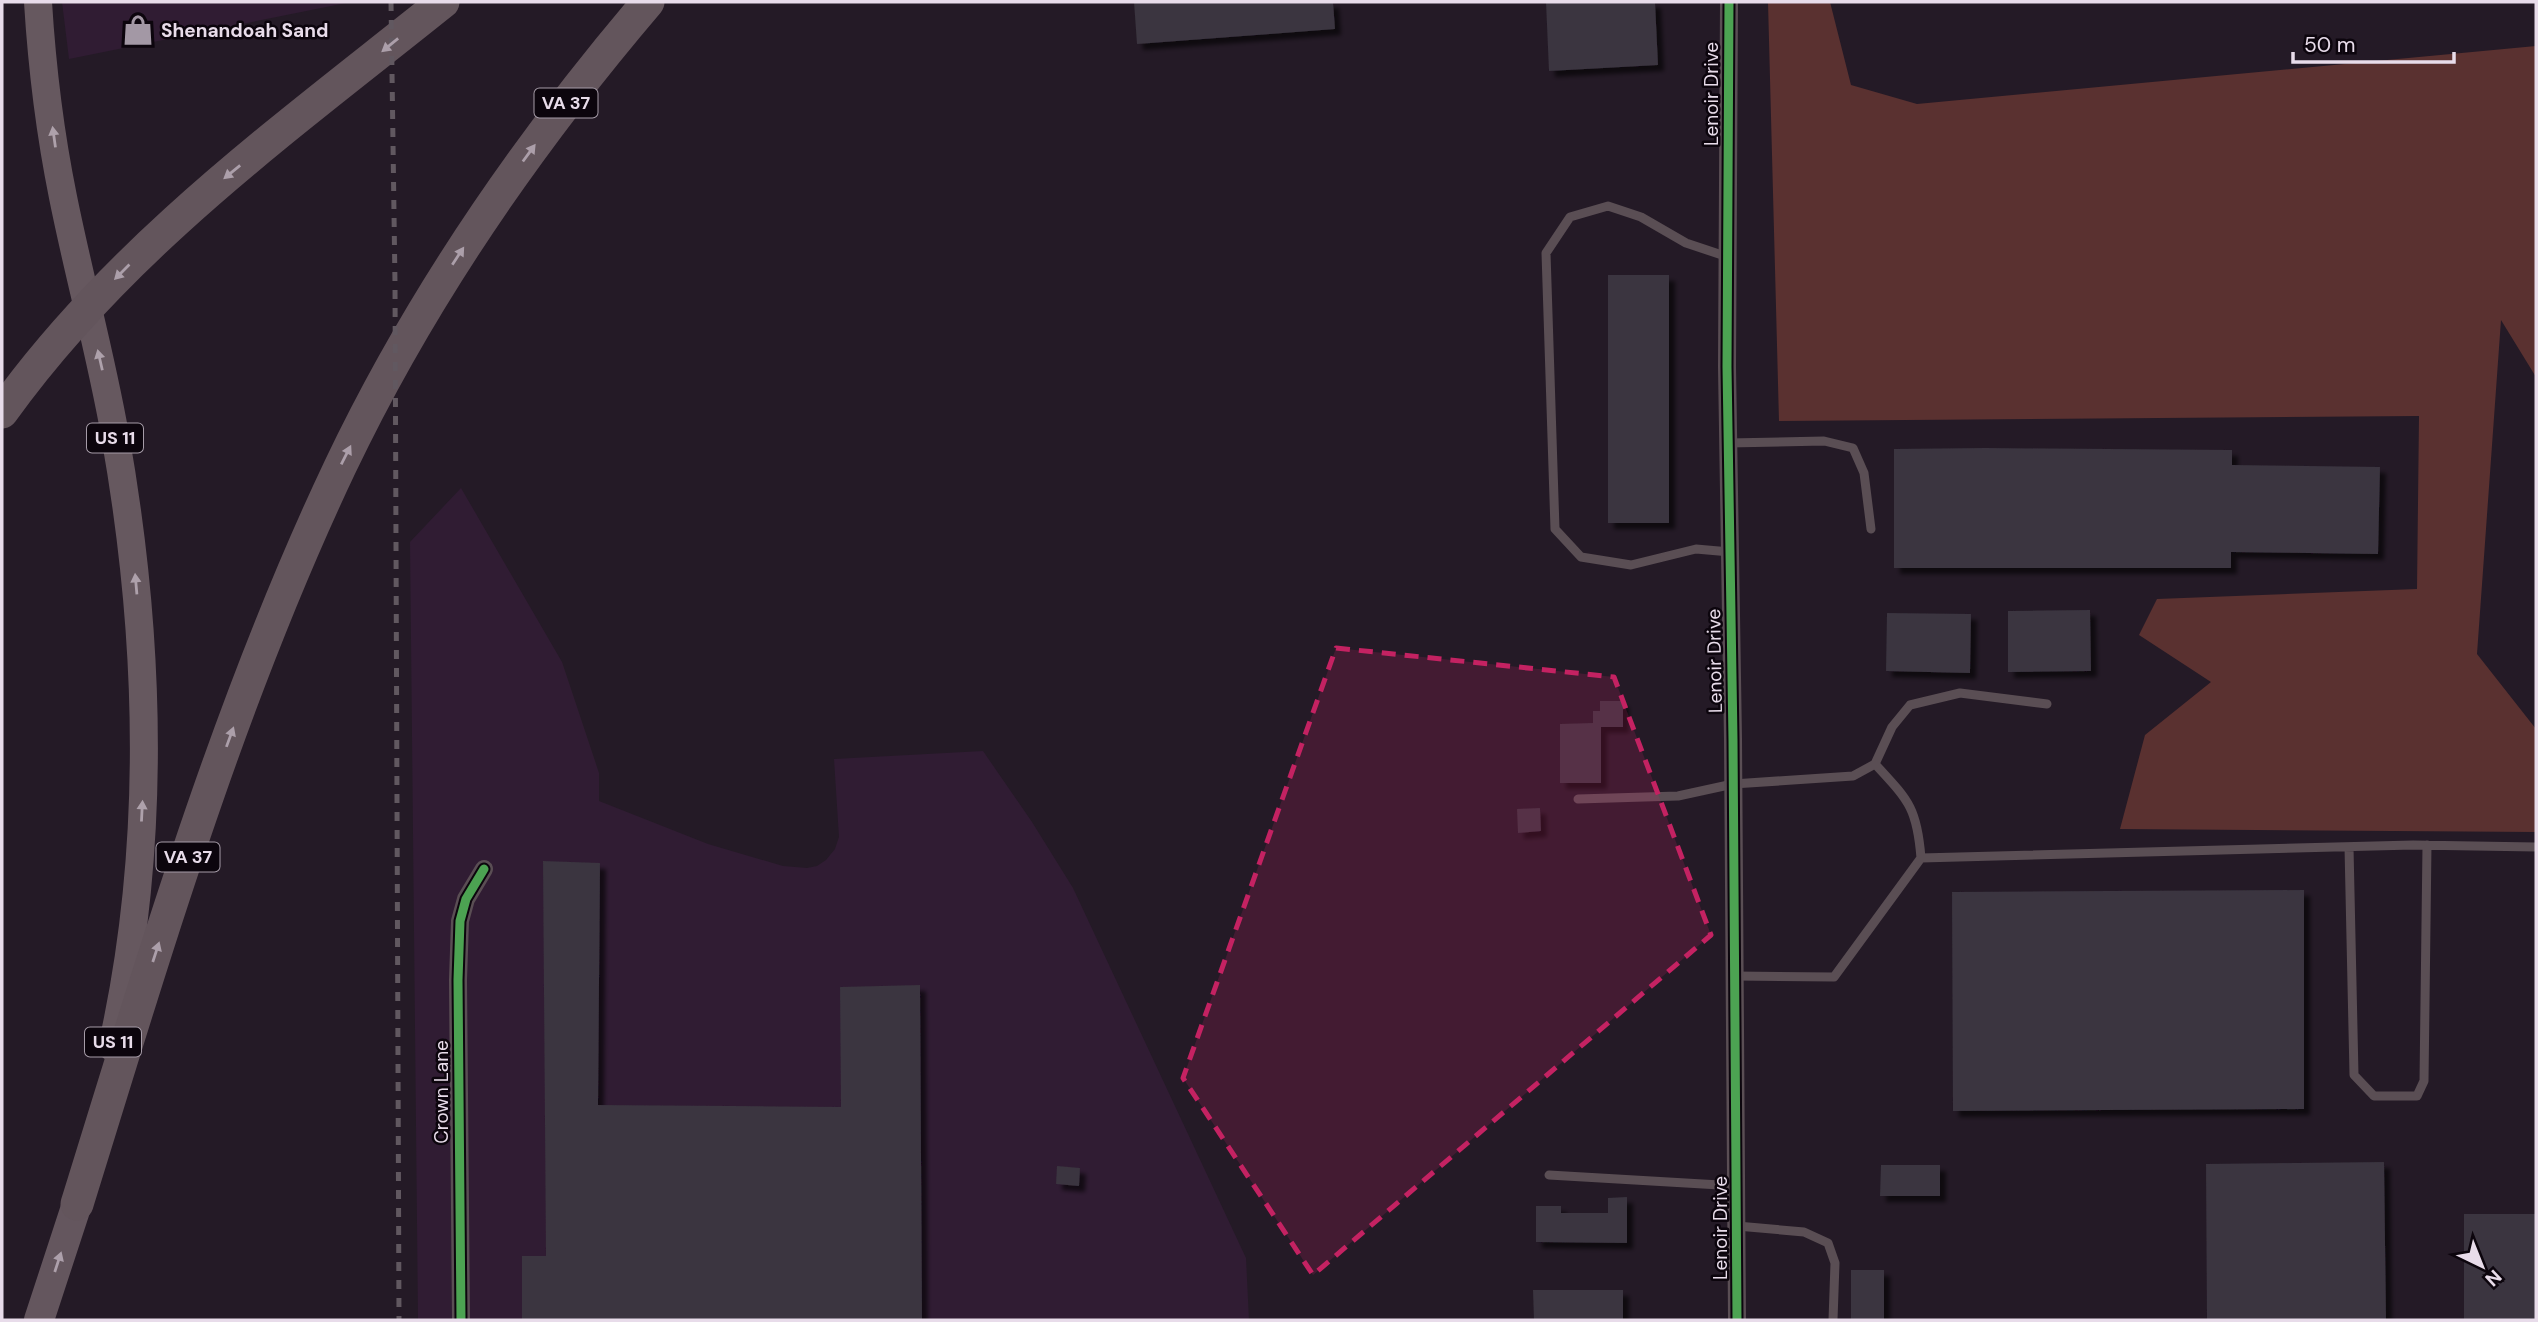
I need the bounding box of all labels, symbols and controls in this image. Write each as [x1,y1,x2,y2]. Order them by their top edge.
shop icon: Shenandoah Sand [121,13,155,47]
place label: Shenandoah Sand [161,18,328,43]
scale bar [2293,21,2454,65]
text: 50 m [2304,31,2355,59]
one-way arrow [381,37,399,52]
street label: Lenoir Drive [1699,42,1724,146]
road number: VA 37 [534,88,598,118]
one-way arrow [48,126,59,148]
one-way arrow [522,144,536,162]
one-way arrow [224,164,242,179]
one-way arrow [451,246,464,266]
one-way arrow [114,263,131,280]
one-way arrow [94,348,105,370]
road number: US 11 [87,424,143,452]
one-way arrow [340,444,352,464]
one-way arrow [130,573,141,595]
street label: Lenoir Drive [1701,609,1728,713]
one-way arrow [225,726,236,747]
one-way arrow [137,800,148,822]
road number: VA 37 [156,842,220,872]
one-way arrow [151,941,162,962]
road number: US 11 [85,1028,141,1056]
street label: Crown Lane [429,1040,454,1144]
street label: Lenoir Drive [1708,1176,1733,1280]
north arrow [2447,1231,2517,1301]
one-way arrow [53,1251,64,1272]
text: N [2480,1264,2507,1292]

